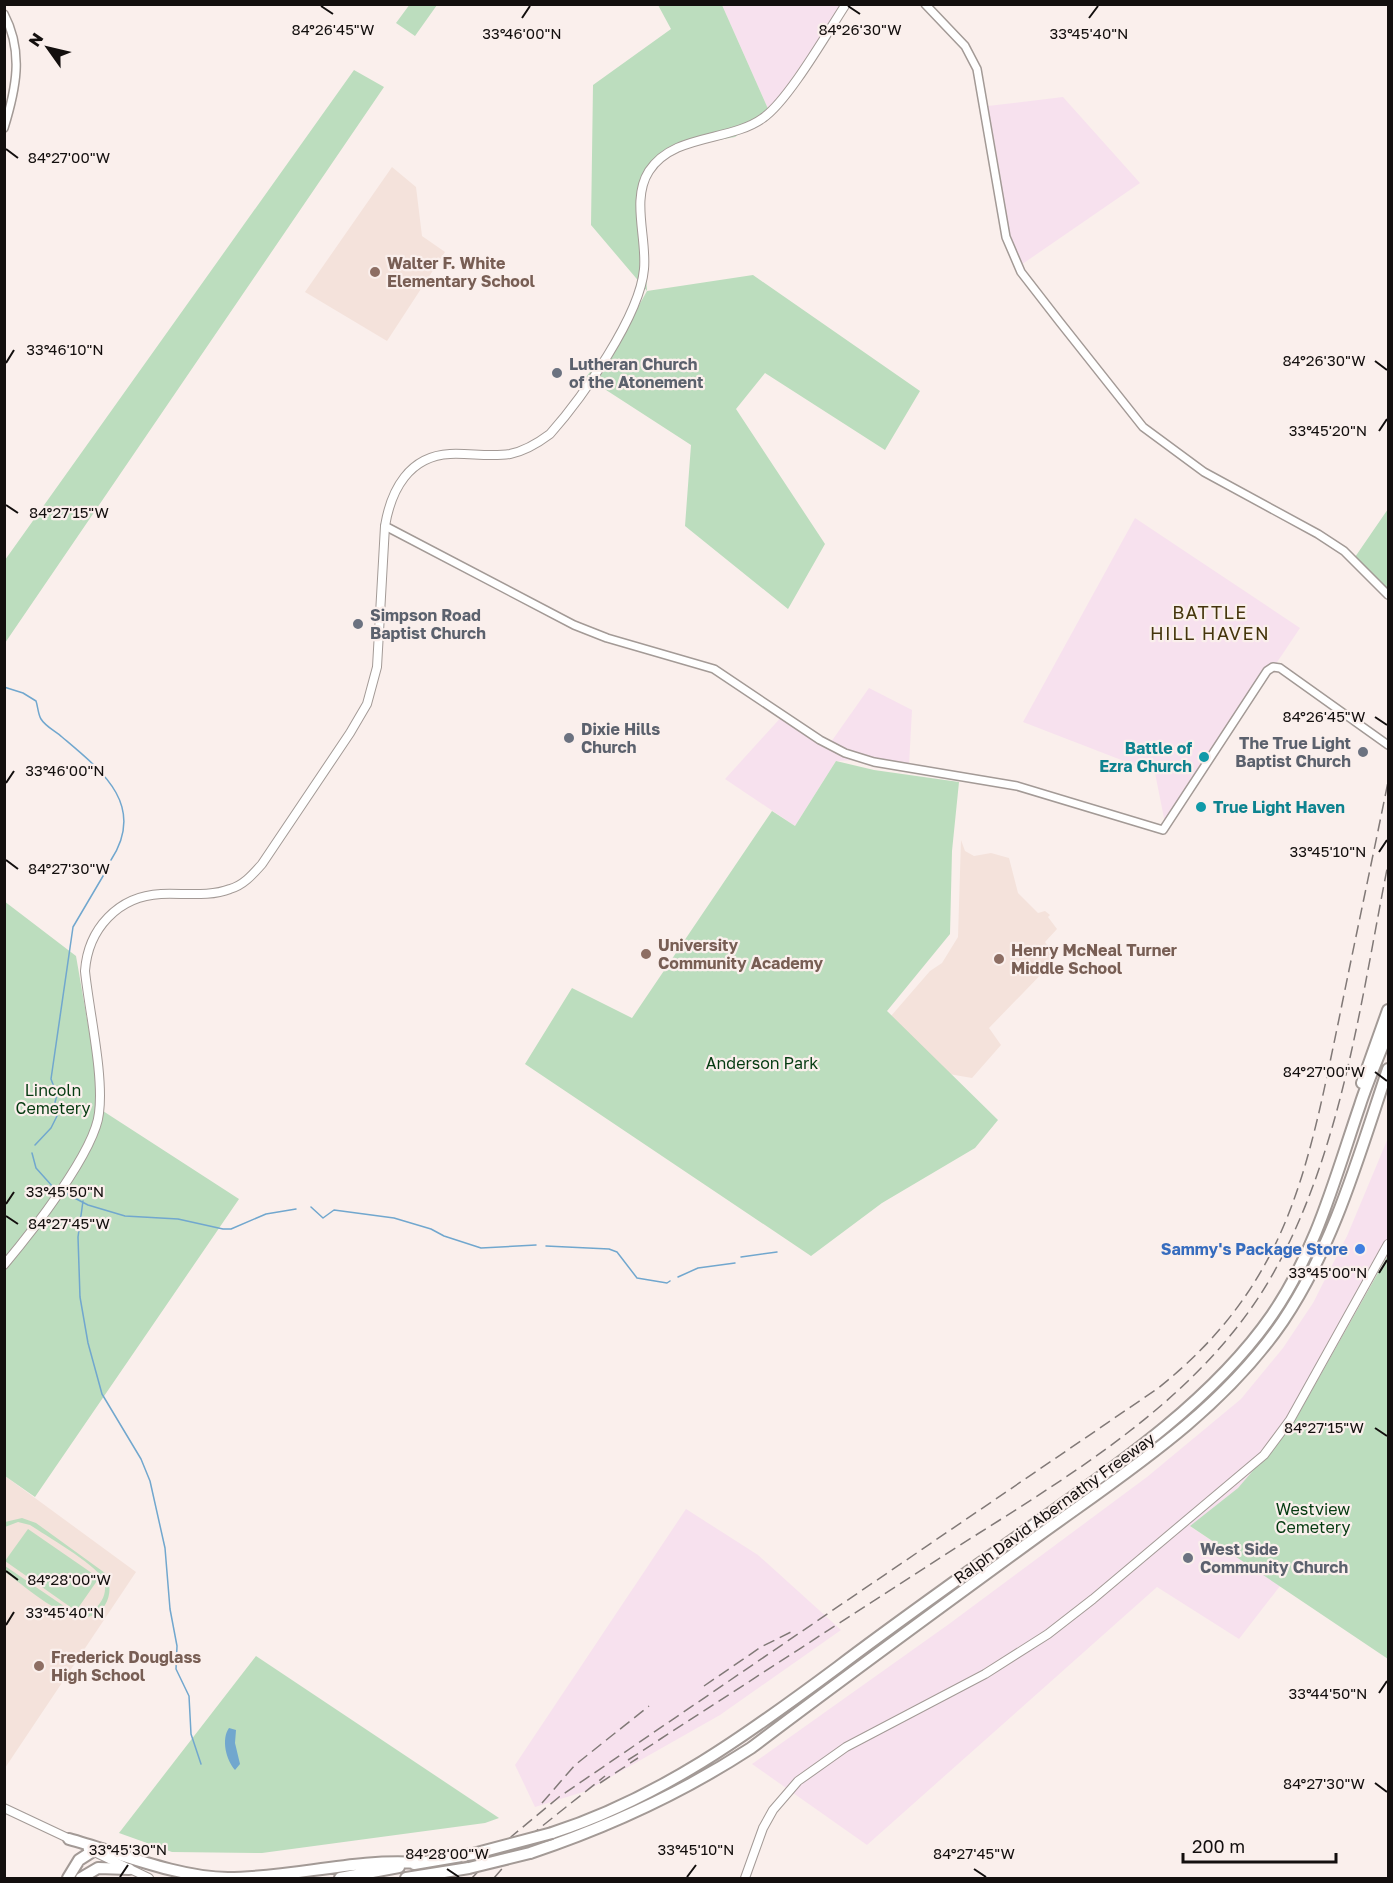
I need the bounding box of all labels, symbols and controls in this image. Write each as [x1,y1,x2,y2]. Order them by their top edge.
north arrow [18,18,78,78]
text: 84°26'45"W [292,20,374,38]
text: 84°26'30"W [818,20,902,38]
text: 33°46'00"N [482,24,562,42]
text: 33°45'40"N [1050,24,1128,42]
text: N [24,29,47,50]
text: 84°27'00"W [28,148,110,166]
place label: Walter F. White Elementary School [387,253,536,291]
marker: Walter F. White Elementary School [368,265,382,279]
text: 33°46'10"N [26,340,104,358]
text: 84°26'30"W [1282,351,1366,369]
place label: Lutheran Church of the Atonement [569,354,703,392]
marker: Lutheran Church of the Atonement [550,366,564,380]
text: 33°45'20"N [1289,421,1367,439]
text: 84°27'15"W [29,503,109,521]
district label: BATTLE HILL HAVEN [1150,601,1270,644]
place label: Simpson Road Baptist Church [370,605,486,643]
marker: Simpson Road Baptist Church [351,617,365,631]
text: 84°26'45"W [1283,707,1365,725]
place label: Dixie Hills Church [581,719,660,757]
marker: Dixie Hills Church [562,731,576,745]
place label: The True Light Baptist Church [1235,733,1351,771]
place label: Battle of Ezra Church [1099,738,1192,776]
marker: The True Light Baptist Church [1356,745,1370,759]
marker: Battle of Ezra Church [1197,750,1211,764]
text: 33°46'00"N [25,761,105,779]
place label: True Light Haven [1213,797,1345,817]
marker: True Light Haven [1194,800,1208,814]
text: 33°45'10"N [1289,842,1367,860]
text: 84°27'30"W [28,859,110,877]
place label: University Community Academy [658,935,823,973]
place label: Henry McNeal Turner Middle School [1011,940,1177,978]
marker: University Community Academy [639,947,653,961]
marker: Henry McNeal Turner Middle School [992,952,1006,966]
park label: Anderson Park [706,1053,818,1073]
text: 84°27'00"W [1283,1062,1365,1080]
park label: Lincoln Cemetery [16,1080,91,1118]
text: 33°45'50"N [26,1182,104,1200]
text: 84°27'45"W [28,1214,110,1232]
place label: Sammy's Package Store [1161,1239,1348,1259]
marker: Sammy's Package Store [1353,1242,1367,1256]
text: 33°45'00"N [1288,1263,1368,1281]
text: 84°27'15"W [1284,1418,1364,1436]
street label: Ralph David Abernathy Freeway [950,1428,1158,1588]
park label: Westview Cemetery [1276,1499,1351,1537]
place label: West Side Community Church [1200,1539,1348,1577]
marker: West Side Community Church [1181,1551,1195,1565]
text: 84°28'00"W [27,1570,111,1588]
text: 33°45'40"N [26,1603,104,1621]
place label: Frederick Douglass High School [51,1647,201,1685]
marker: Frederick Douglass High School [32,1659,46,1673]
text: 33°44'50"N [1289,1684,1367,1702]
text: 84°27'30"W [1283,1774,1365,1792]
scale bar [1183,1826,1336,1864]
text: 200 m [1192,1835,1245,1857]
text: 33°45'30"N [89,1840,167,1858]
text: 33°45'10"N [657,1840,735,1858]
text: 84°28'00"W [405,1844,489,1862]
text: 84°27'45"W [933,1844,1015,1862]

